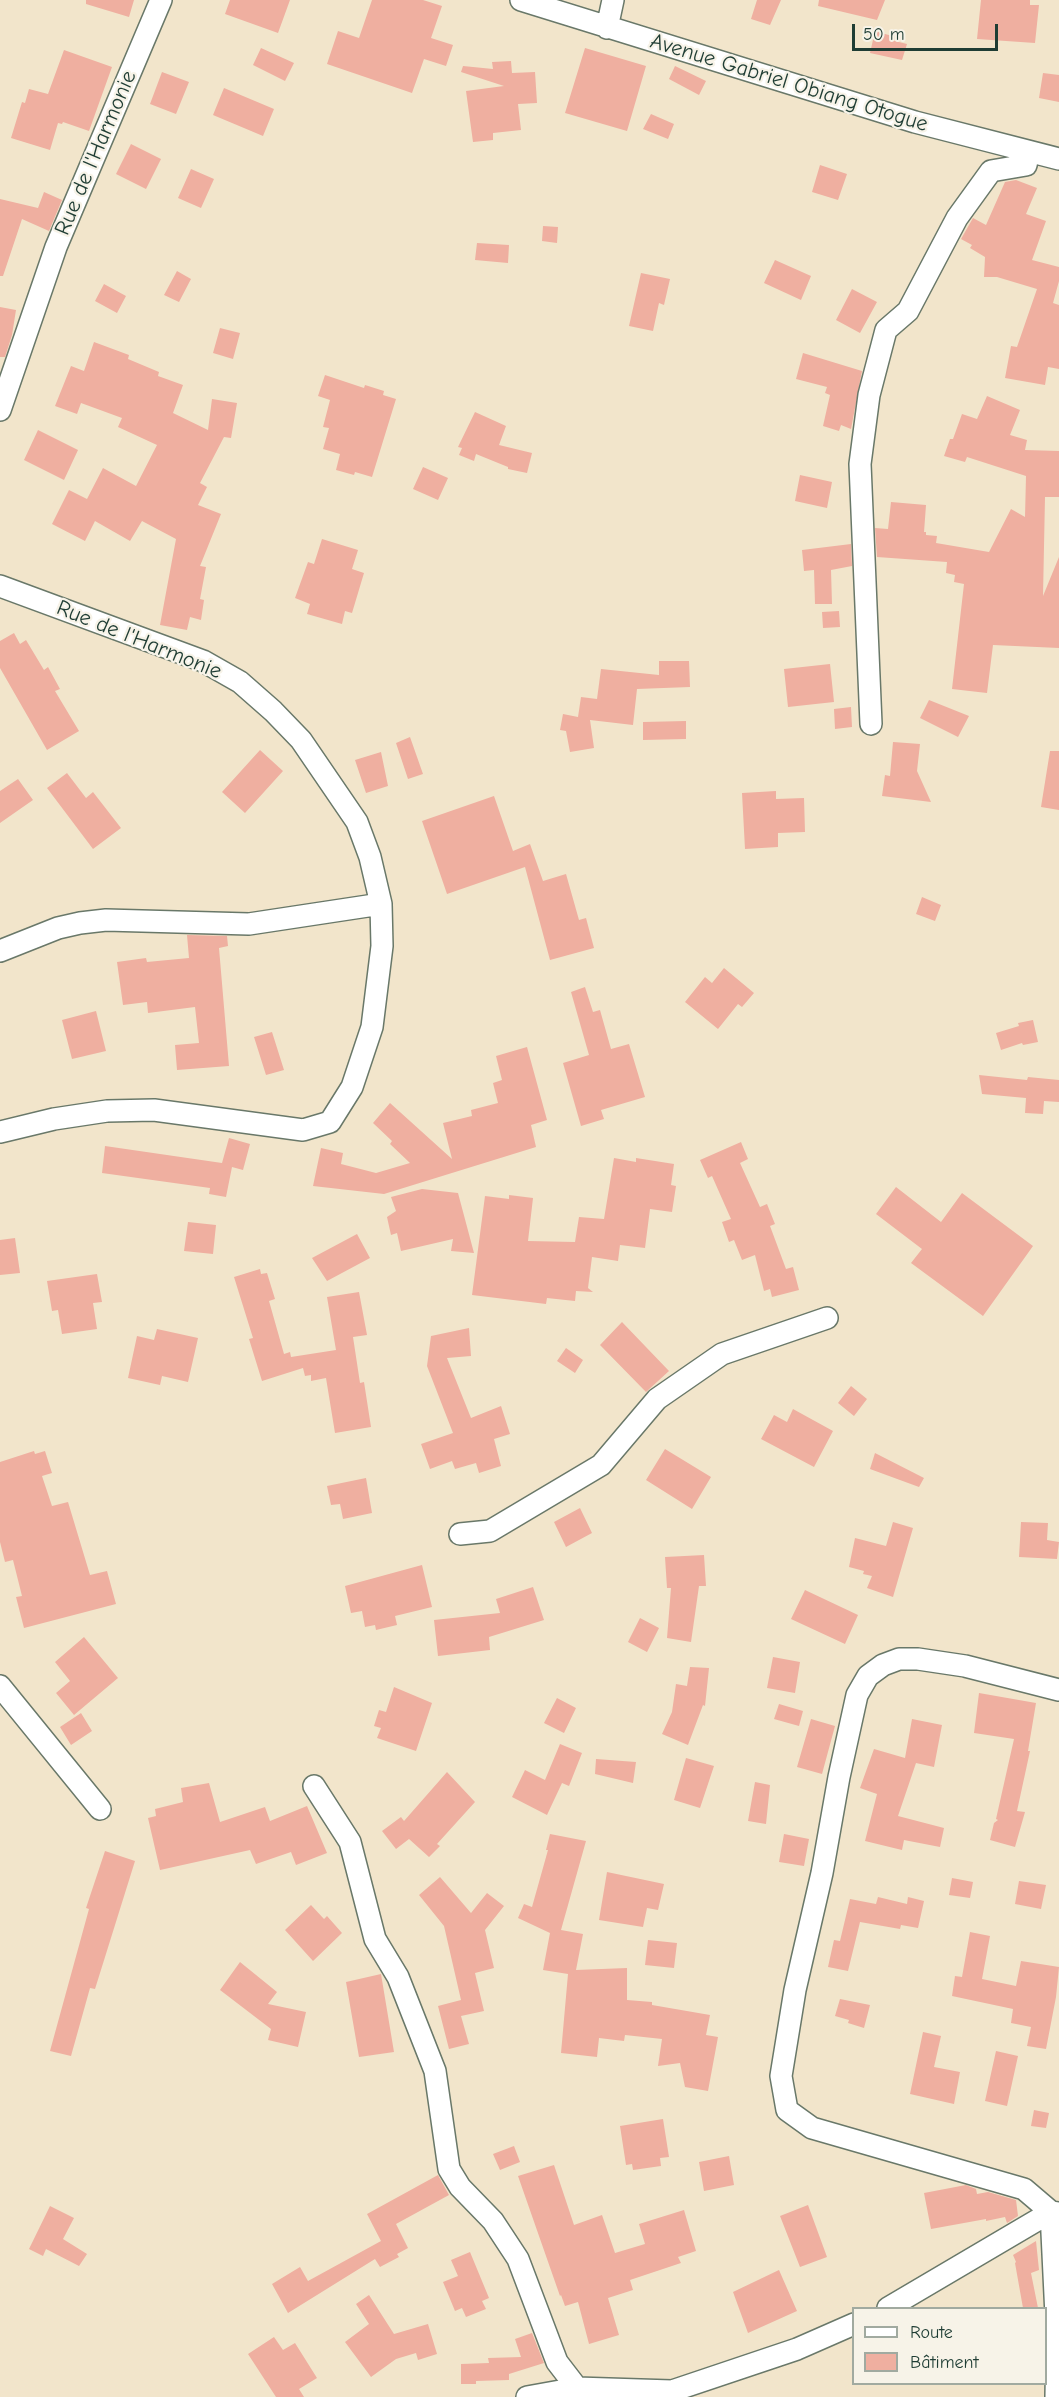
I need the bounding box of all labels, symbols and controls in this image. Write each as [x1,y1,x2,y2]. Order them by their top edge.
scale bar [855,12,1000,50]
text: 50 m [863,24,905,45]
street label: Avenue Gabriel Obiang Otogue [647,28,931,138]
street label: Rue de l'Harmonie [49,67,143,239]
street label: Rue de l'Harmonie [53,595,225,685]
legend [852,2307,1047,2385]
text: Route [910,2322,953,2343]
text: Bâtiment [910,2352,979,2373]

